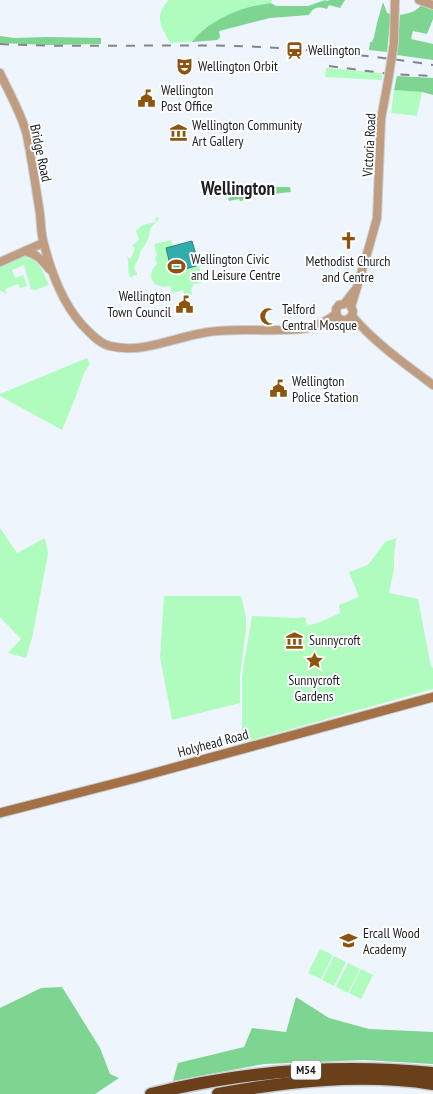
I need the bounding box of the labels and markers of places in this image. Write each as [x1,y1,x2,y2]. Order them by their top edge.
station icon: Wellington [284,40,304,60]
place label: Wellington [308,41,360,59]
theatre icon: Wellington Orbit [174,56,194,76]
place label: Wellington Orbit [198,57,278,75]
place label: Wellington Post Office [161,81,213,115]
public building icon: Wellington Post Office [137,88,157,108]
place label: Wellington Community Art Gallery [192,116,303,150]
museum icon: Wellington Community Art Gallery [168,123,188,143]
church icon: Methodist Church and Centre [338,231,358,251]
place label: Wellington Civic and Leisure Centre [191,250,281,284]
place label: Methodist Church and Centre [305,252,391,286]
sports icon: Wellington Civic and Leisure Centre [167,257,187,277]
place label: Wellington Town Council [107,287,172,321]
public building icon: Wellington Town Council [175,294,195,314]
place label: Telford Central Mosque [282,300,357,334]
mosque icon: Telford Central Mosque [258,307,278,327]
place label: Wellington Police Station [292,372,358,406]
public building icon: Wellington Police Station [268,379,288,399]
museum icon: Sunnycroft [285,630,305,650]
place label: Sunnycroft [309,631,361,649]
place icon: Sunnycroft Gardens [304,650,324,670]
place label: Sunnycroft Gardens [288,671,340,705]
place label: Ercall Wood Academy [363,924,420,958]
school or university icon: Ercall Wood Academy [339,931,359,951]

